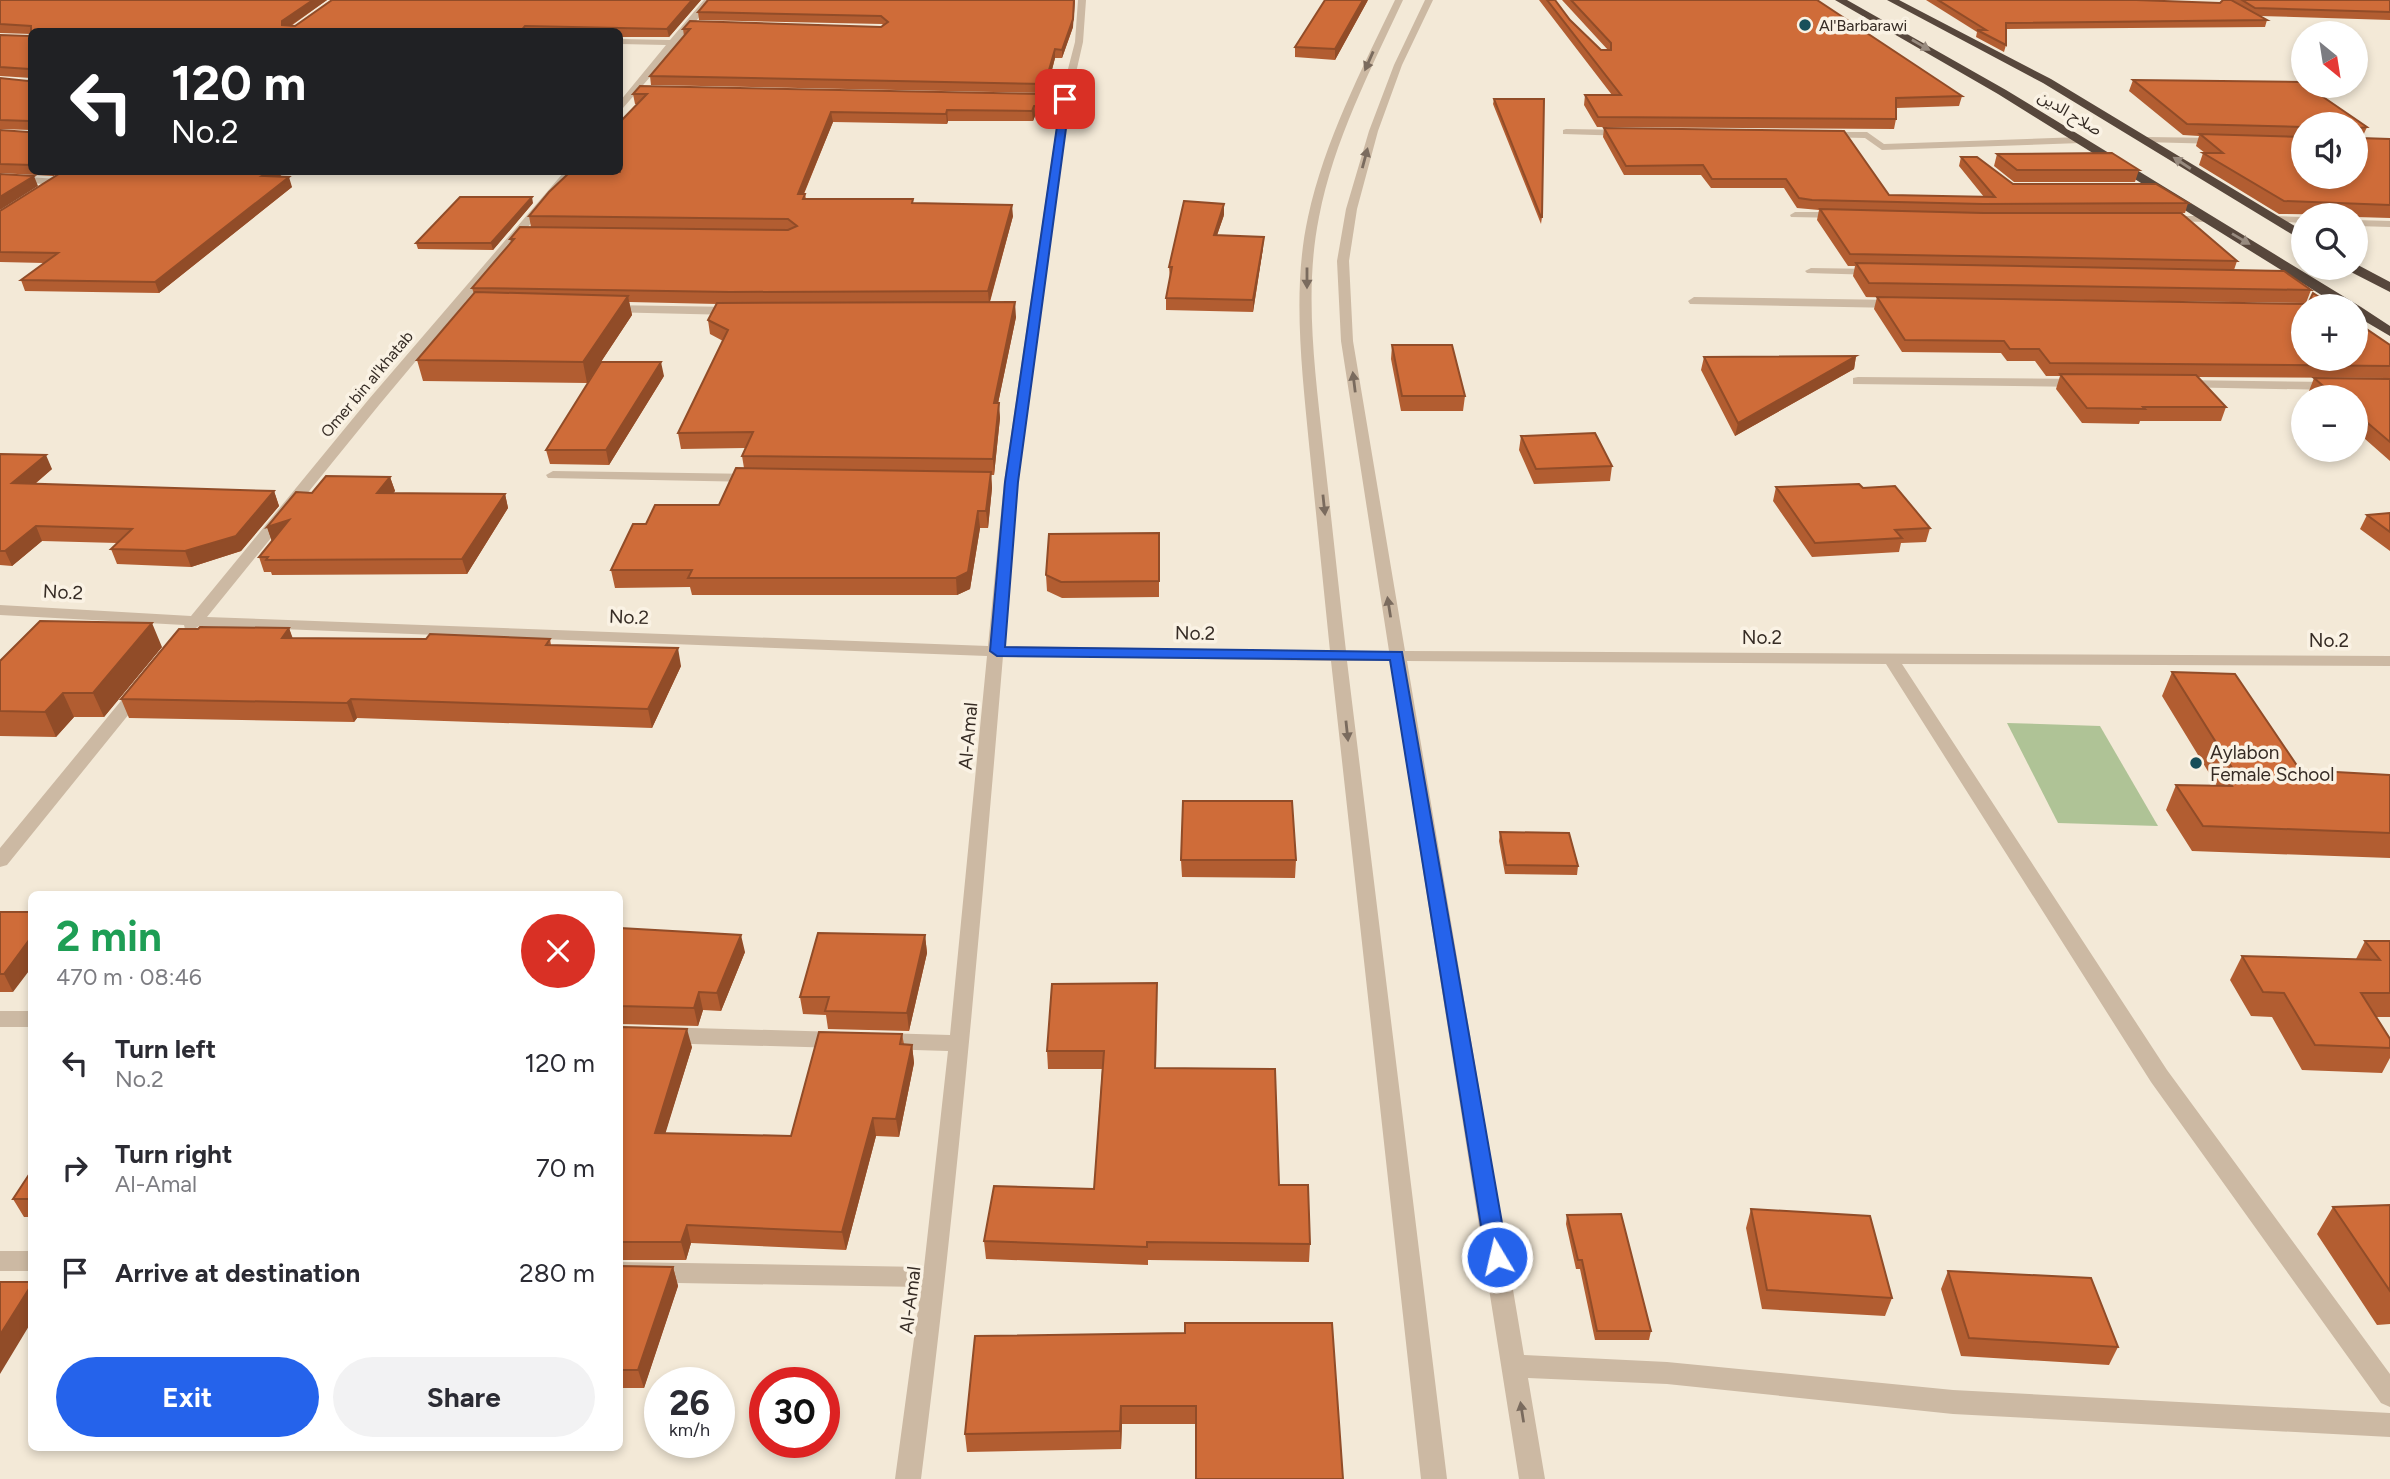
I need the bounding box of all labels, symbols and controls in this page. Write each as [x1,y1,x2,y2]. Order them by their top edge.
place label: Al'Barbarawi [1819,16,1907,35]
marker: Al'Barbarawi [1797,17,1813,33]
north arrow [2291,21,2368,98]
map controls [2291,21,2368,462]
one-way arrow [1911,39,1931,51]
one-way arrow [1363,51,1375,71]
text: 120 m [171,53,306,112]
icon: left [56,56,147,147]
pin [1035,69,1095,129]
icon: arrive [1046,80,1084,118]
street label: صلاح الدين [2033,87,2105,142]
button: sound [2291,112,2368,189]
text: No.2 [171,113,239,151]
one-way arrow [1360,147,1371,169]
one-way arrow [2172,156,2192,169]
button: search [2291,203,2368,280]
one-way arrow [2232,232,2251,245]
one-way arrow [1301,268,1313,290]
button: + [2291,294,2368,371]
street label: Omer bin al'khatab [317,327,417,441]
one-way arrow [1349,371,1360,393]
button: − [2291,385,2368,462]
one-way arrow [1318,494,1329,516]
street label: No.2 [42,579,84,605]
one-way arrow [1383,596,1394,618]
street label: No.2 [608,605,650,629]
street label: No.2 [1175,621,1215,645]
street label: No.2 [1742,626,1782,649]
street label: No.2 [2309,629,2349,652]
street label: Al-Amal [954,701,982,771]
one-way arrow [1341,720,1352,742]
place label: Aylabon Female School [2210,741,2334,786]
marker: Aylabon Female School [2188,755,2204,771]
text: 2 min [56,911,162,962]
button: close [521,914,595,988]
text: 470 m · 08:46 [56,963,202,991]
text: Turn left [115,1033,216,1065]
icon: left [56,1044,94,1082]
text: 120 m [525,1047,595,1079]
text: No.2 [115,1065,164,1093]
text: Turn right [115,1138,232,1170]
icon: right [56,1149,94,1187]
text: 70 m [536,1152,595,1184]
text: Al-Amal [115,1170,197,1198]
position arrow [1460,1220,1534,1294]
icon: arrive [56,1254,94,1292]
text: Arrive at destination [115,1257,360,1289]
text: 280 m [519,1257,595,1289]
street label: Al-Amal [894,1265,926,1335]
button: Exit [56,1357,319,1437]
button: Share [333,1357,595,1437]
speed limit sign: 30 [749,1367,840,1458]
text: 26 [669,1382,710,1424]
one-way arrow [1516,1400,1527,1422]
text: km/h [669,1419,710,1441]

